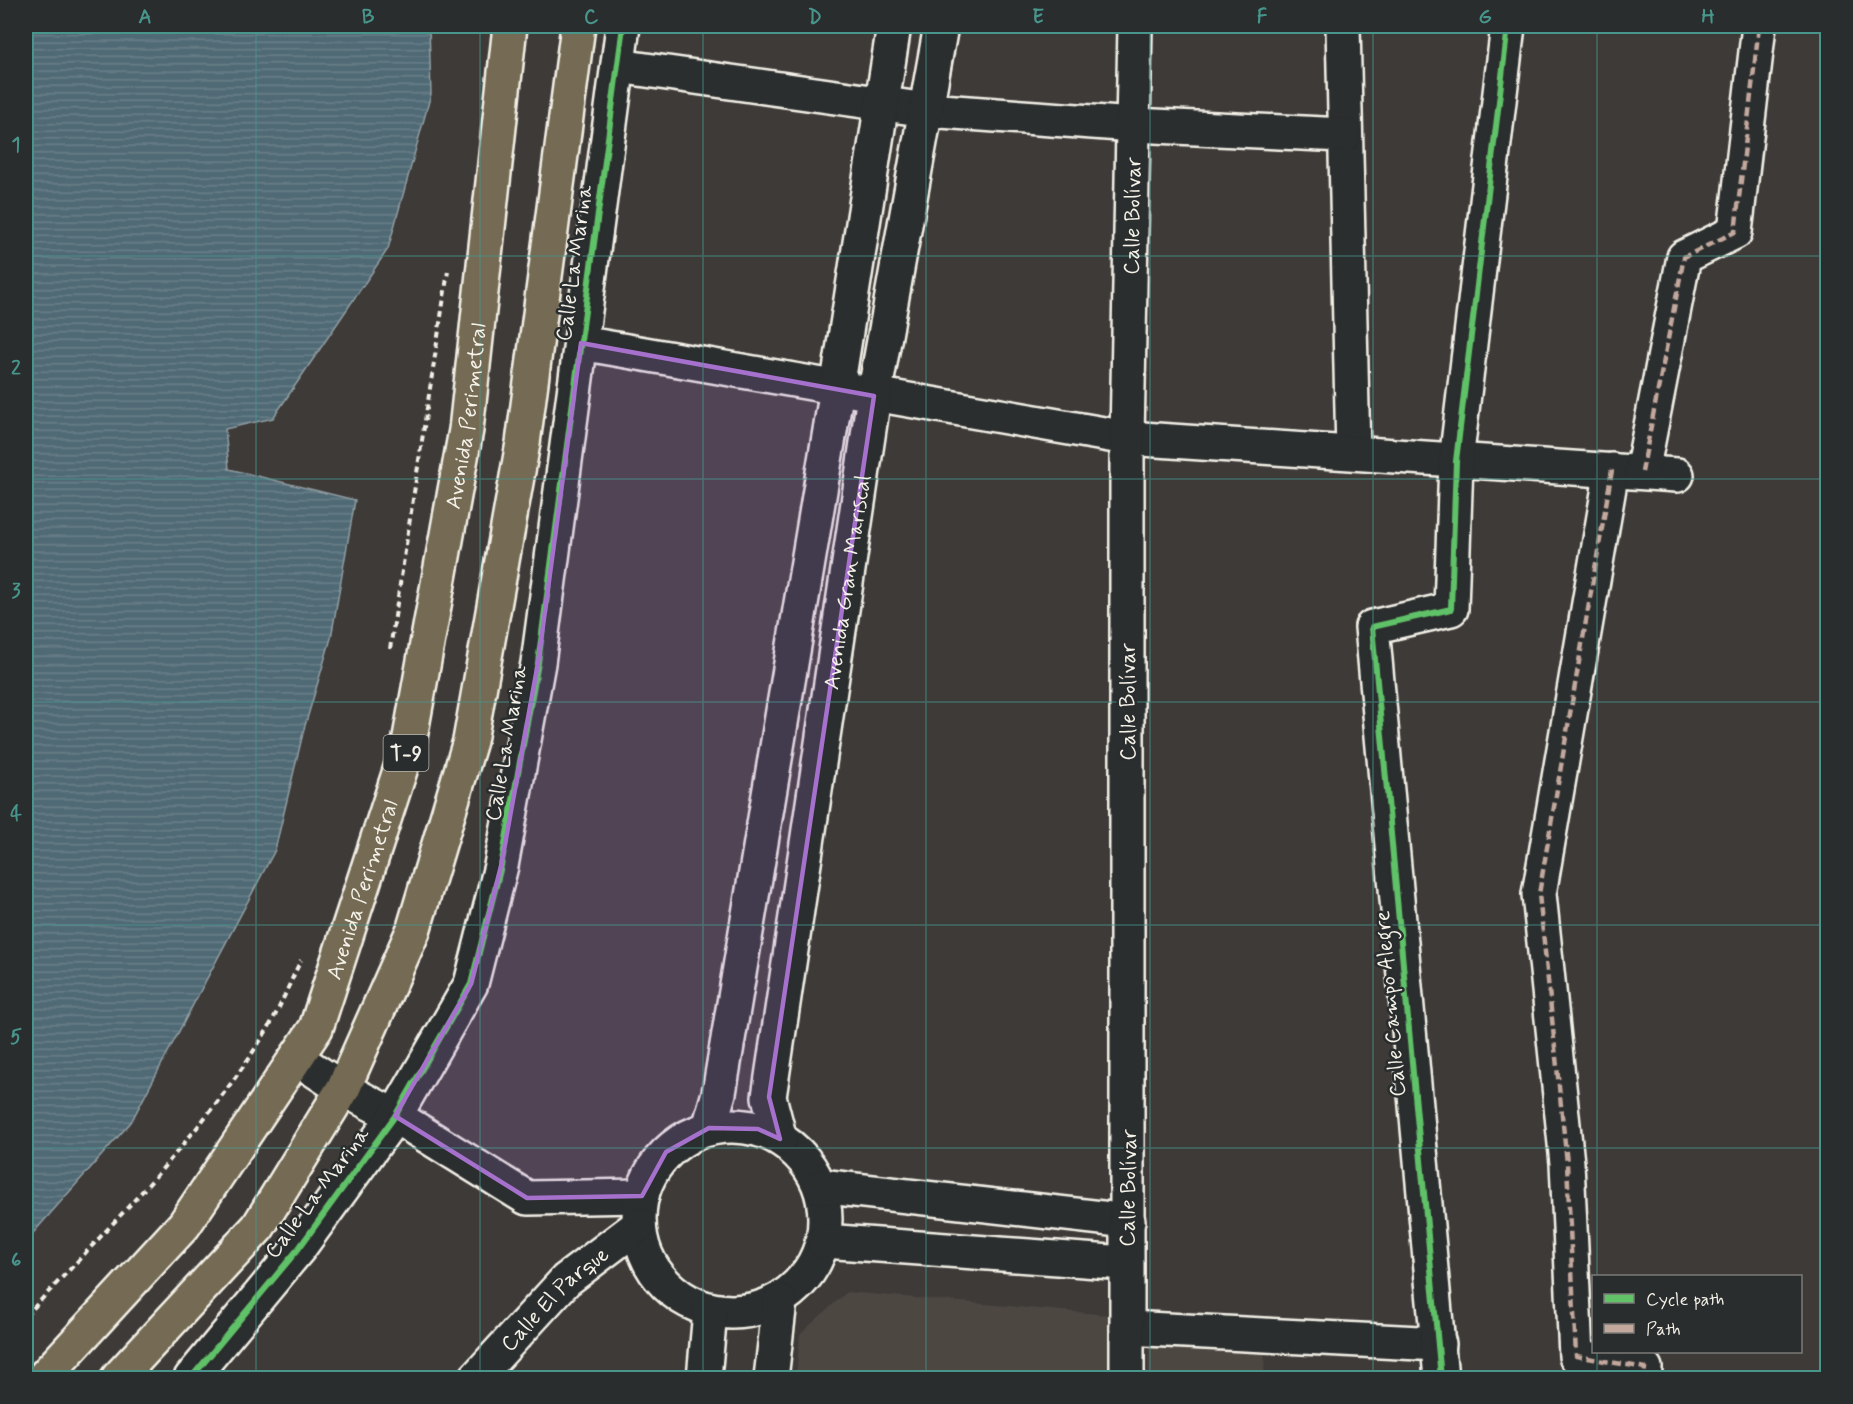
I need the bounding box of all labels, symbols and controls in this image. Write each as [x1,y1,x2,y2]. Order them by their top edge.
text: A [138,4,152,31]
text: B [362,4,375,31]
text: C [584,4,599,31]
text: D [808,4,822,31]
text: E [1032,4,1044,31]
text: F [1257,4,1268,31]
text: G [1478,4,1492,31]
text: H [1701,4,1715,31]
text: 1 [12,132,20,159]
street label: Calle Bolívar [1118,156,1148,275]
street label: Calle La Marina [550,183,600,343]
street label: Avenida Perimetral [440,322,494,511]
text: 2 [11,355,21,382]
street label: Avenida Gran Mariscal [818,473,878,692]
text: 3 [11,578,21,605]
street label: Calle Bolívar [1115,642,1143,761]
street label: Calle La Marina [480,663,535,823]
road number: T-9 [384,735,428,771]
street label: Avenida Perimetral [321,797,406,983]
text: 4 [10,801,22,828]
street label: Calle Campo Alegre [1369,909,1416,1098]
text: 5 [10,1024,22,1051]
street label: Calle La Marina [259,1121,377,1264]
street label: Calle Bolívar [1114,1128,1144,1247]
street label: Calle El Parque [495,1241,615,1358]
text: 6 [11,1247,21,1274]
legend [1592,1275,1802,1353]
text: Cycle path [1646,1288,1724,1312]
text: Path [1646,1318,1681,1342]

